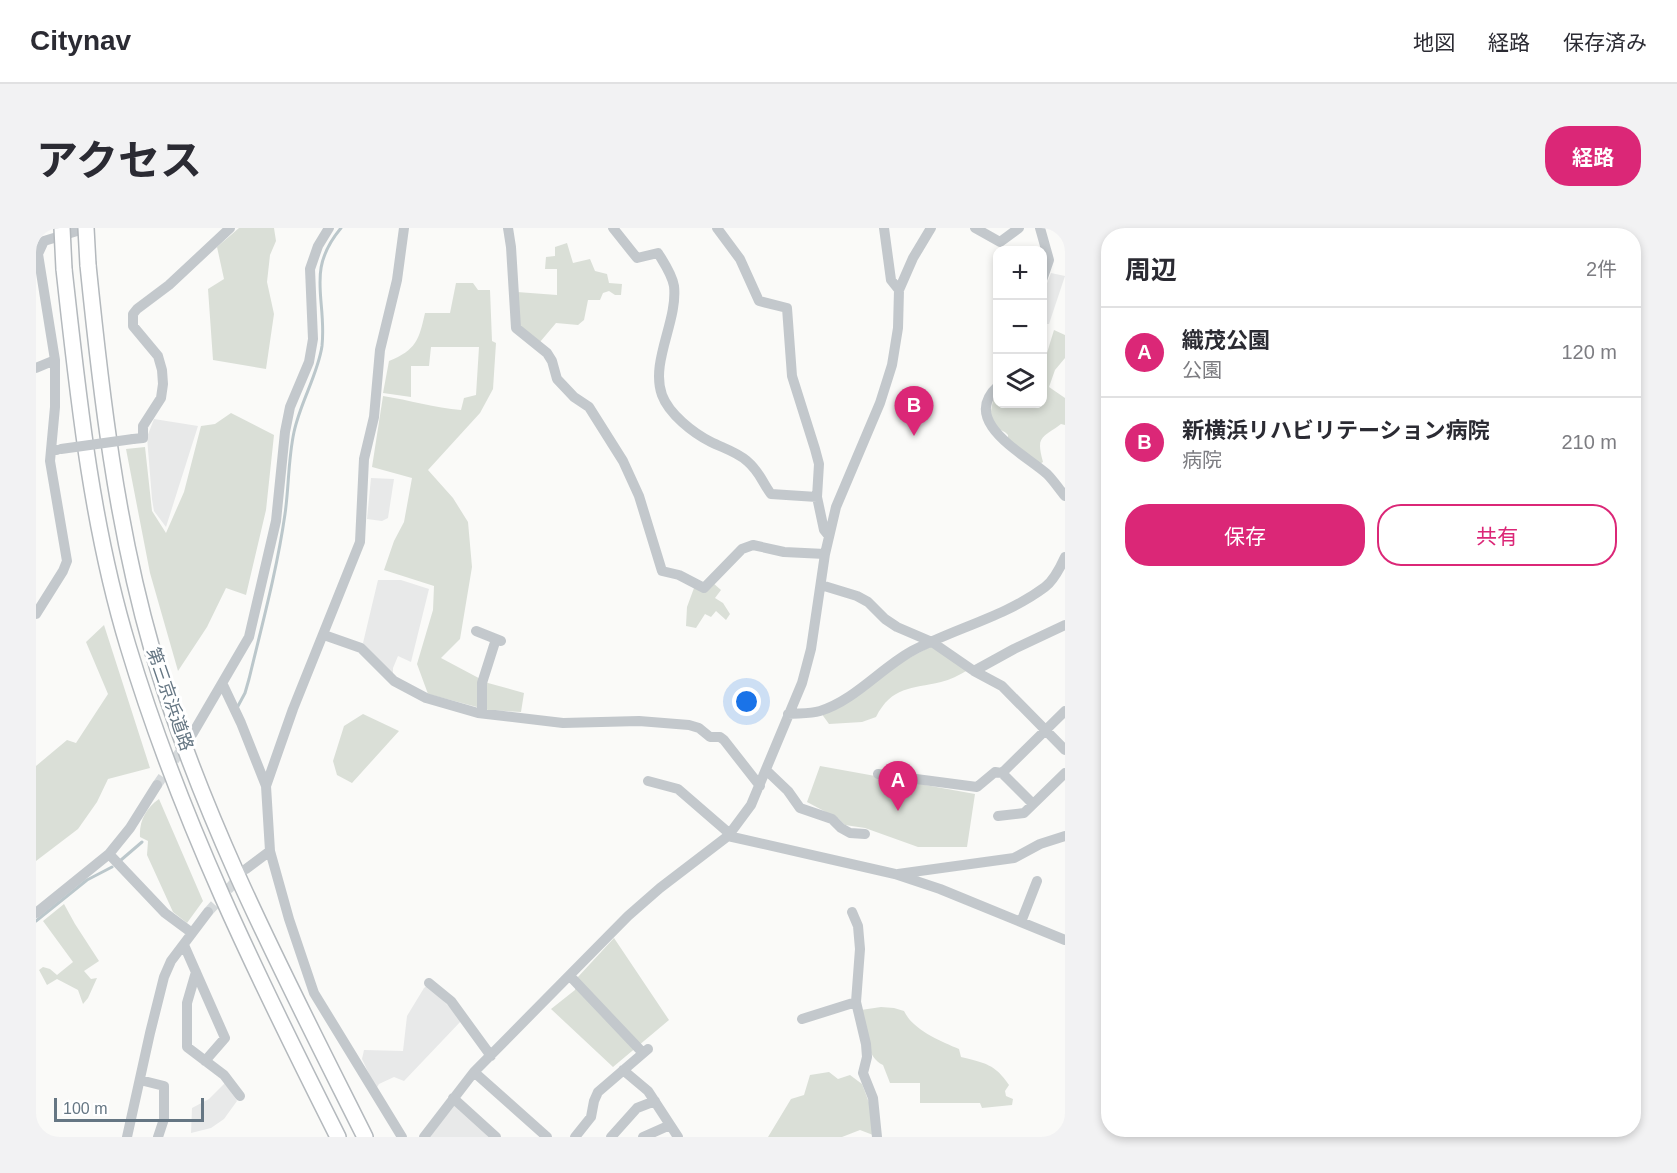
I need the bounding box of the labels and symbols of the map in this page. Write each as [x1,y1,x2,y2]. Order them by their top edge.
pin: B [894,386,934,436]
street label: 第三京浜道路 [143,645,197,753]
your location [732,687,761,716]
pin: A [878,762,918,811]
scale bar [54,1095,204,1122]

